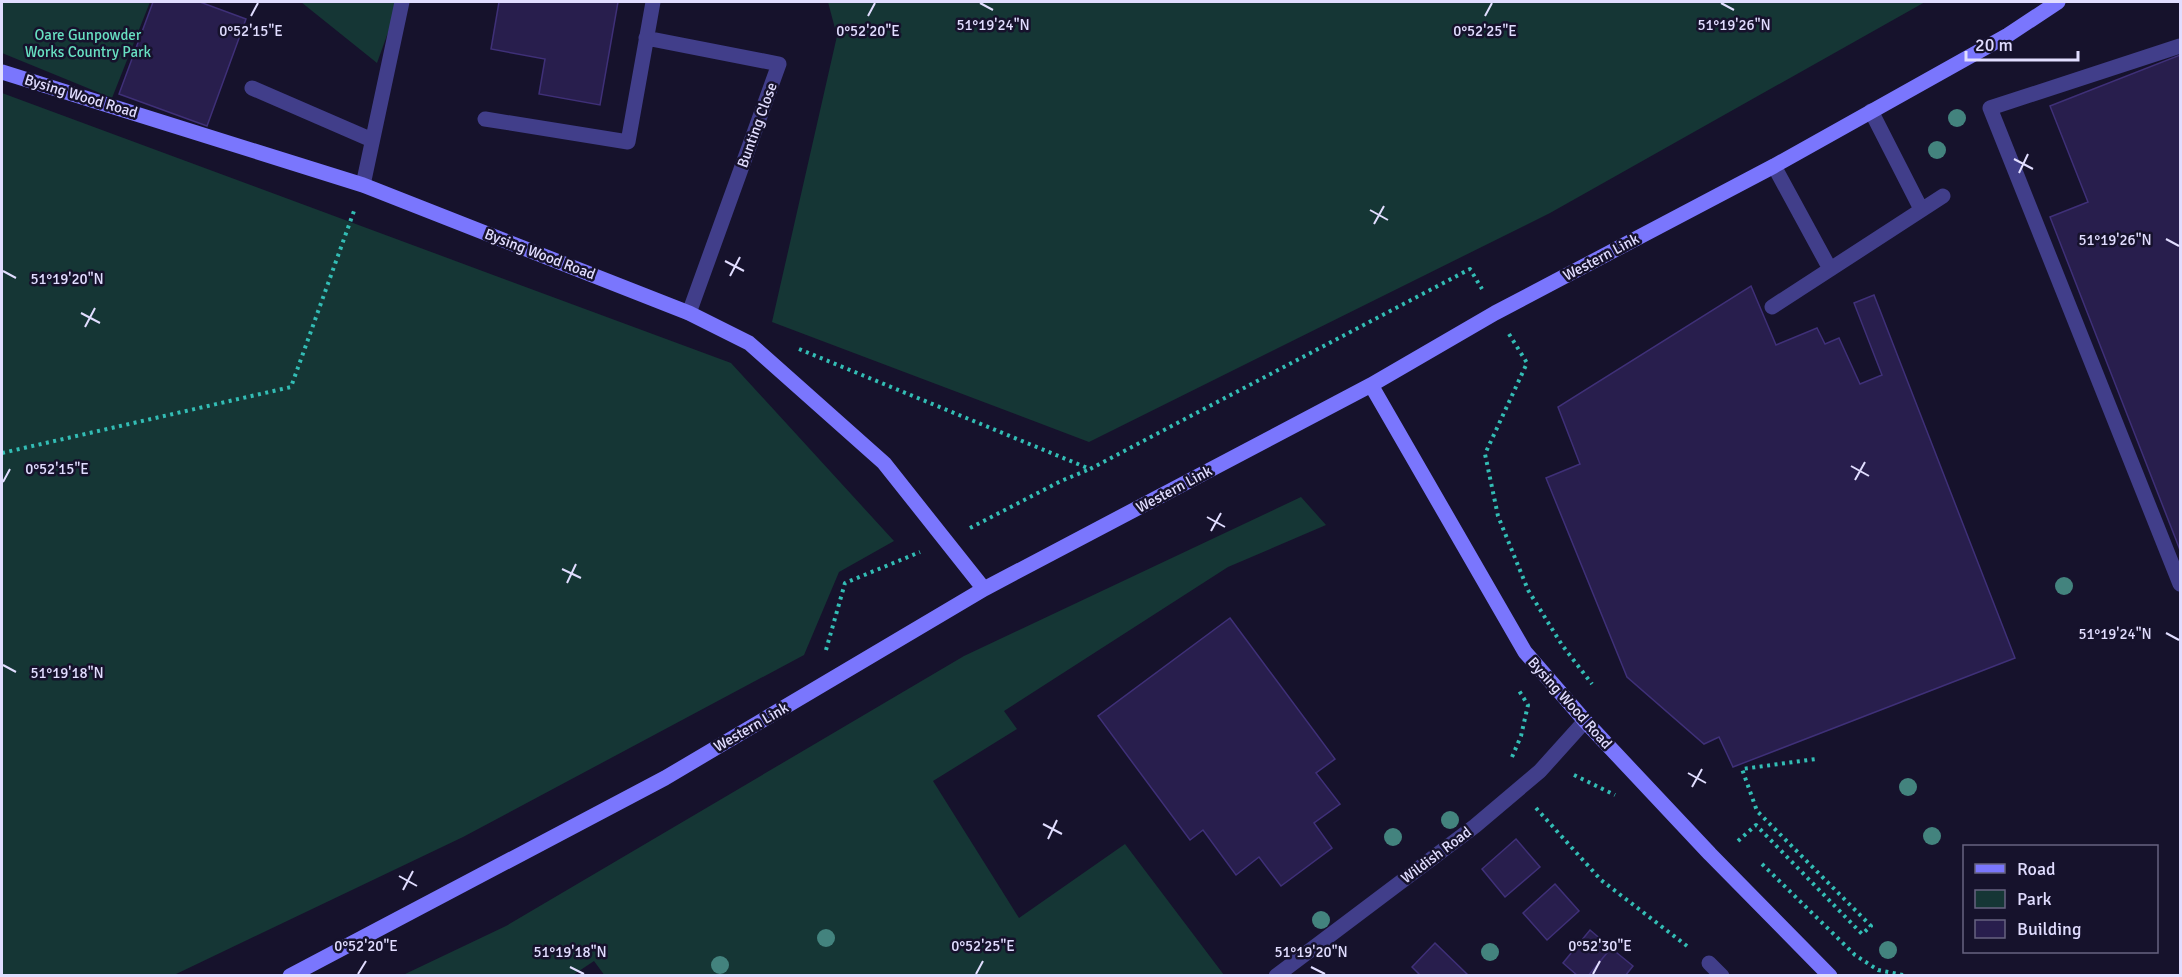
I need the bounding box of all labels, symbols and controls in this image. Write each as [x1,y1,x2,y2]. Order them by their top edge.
text: 51°19'24"N [956,16,1030,34]
text: 51°19'26"N [1697,16,1771,34]
text: 0°52'15"E [219,22,283,40]
text: 0°52'20"E [836,22,900,40]
text: 0°52'25"E [1453,22,1517,40]
scale bar [1966,24,2078,62]
park label: Oare Gunpowder Works Country Park [25,26,152,61]
text: 20 m [1975,34,2013,56]
street label: Bysing Wood Road [22,70,140,122]
street label: Bunting Close [733,80,781,170]
street label: Bysing Wood Road [482,225,598,283]
street label: Western Link [1560,229,1642,284]
text: 51°19'26"N [2078,231,2152,249]
text: 51°19'20"N [30,270,104,288]
text: 0°52'15"E [25,460,89,478]
street label: Western Link [1133,461,1215,516]
text: 51°19'24"N [2078,625,2152,643]
street label: Bysing Wood Road [1524,653,1616,753]
text: 51°19'18"N [30,664,104,682]
street label: Western Link [710,698,792,756]
street label: Wildish Road [1397,823,1475,887]
legend [1963,845,2158,953]
text: Road [2017,858,2056,880]
text: Park [2017,888,2052,910]
text: Building [2017,918,2081,940]
text: 0°52'20"E [334,937,398,955]
text: 0°52'25"E [951,937,1015,955]
text: 0°52'30"E [1568,937,1632,955]
text: 51°19'18"N [533,943,607,961]
text: 51°19'20"N [1274,943,1348,961]

